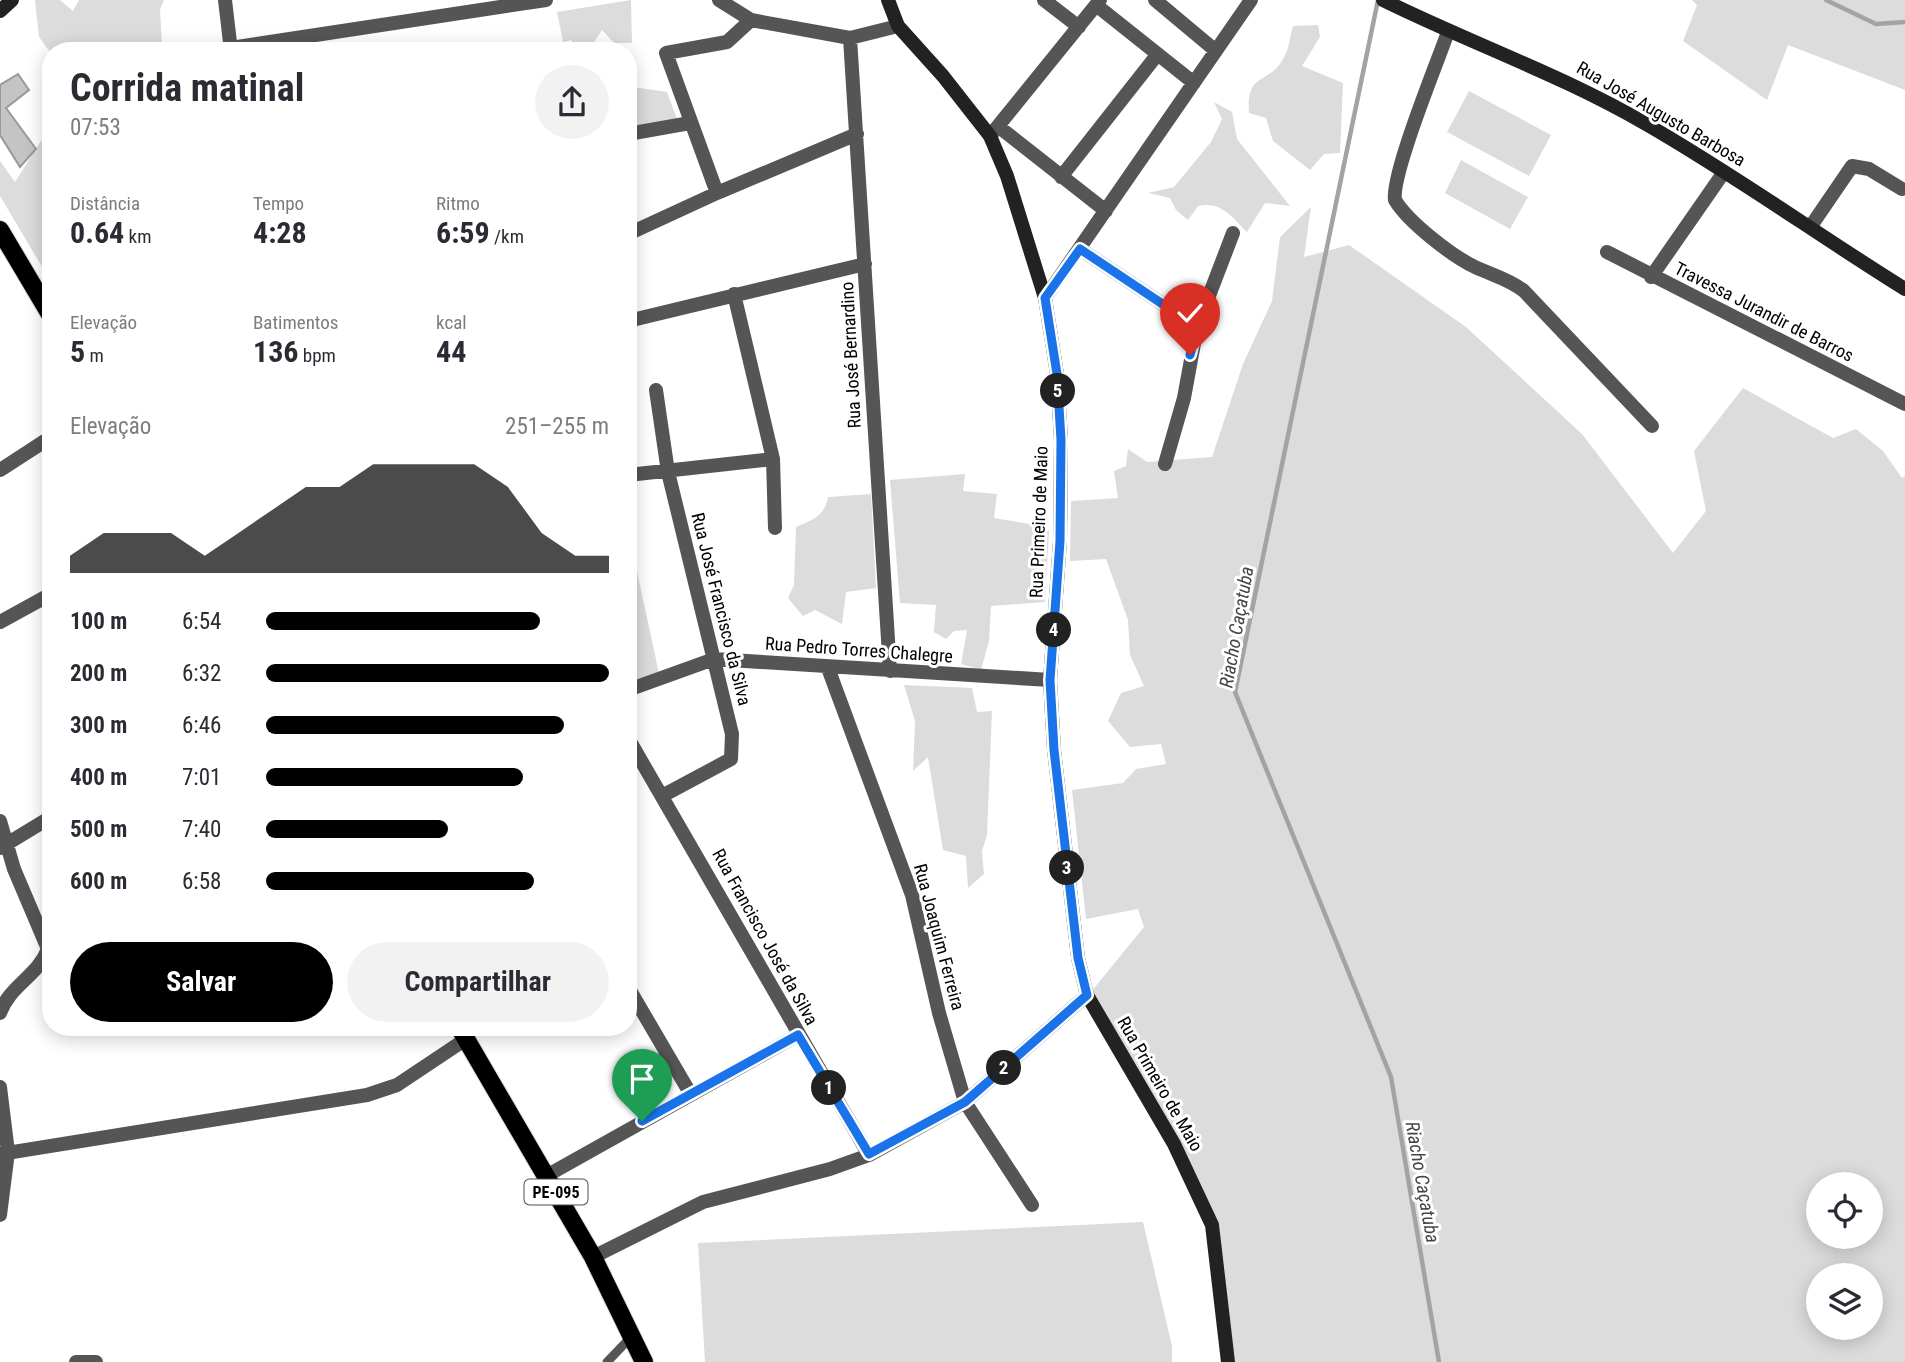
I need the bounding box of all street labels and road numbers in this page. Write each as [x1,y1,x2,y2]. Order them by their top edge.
street label: Rua José Augusto Barbosa [1573,57,1749,170]
street label: Travessa Jurandir de Barros [1671,257,1857,366]
street label: Rua José Bernardino [836,281,865,429]
street label: Rua Primeiro de Maio [1025,446,1052,598]
street label: Rua José Francisco da Silva [687,510,756,707]
street label: Rua Pedro Torres Chalegre [764,632,954,667]
street label: Rua Francisco José da Silva [708,845,823,1028]
street label: Rua Joaquim Ferreira [910,861,969,1012]
street label: Rua Primeiro de Maio [1113,1013,1208,1155]
road number: PE-095 [524,1180,588,1204]

